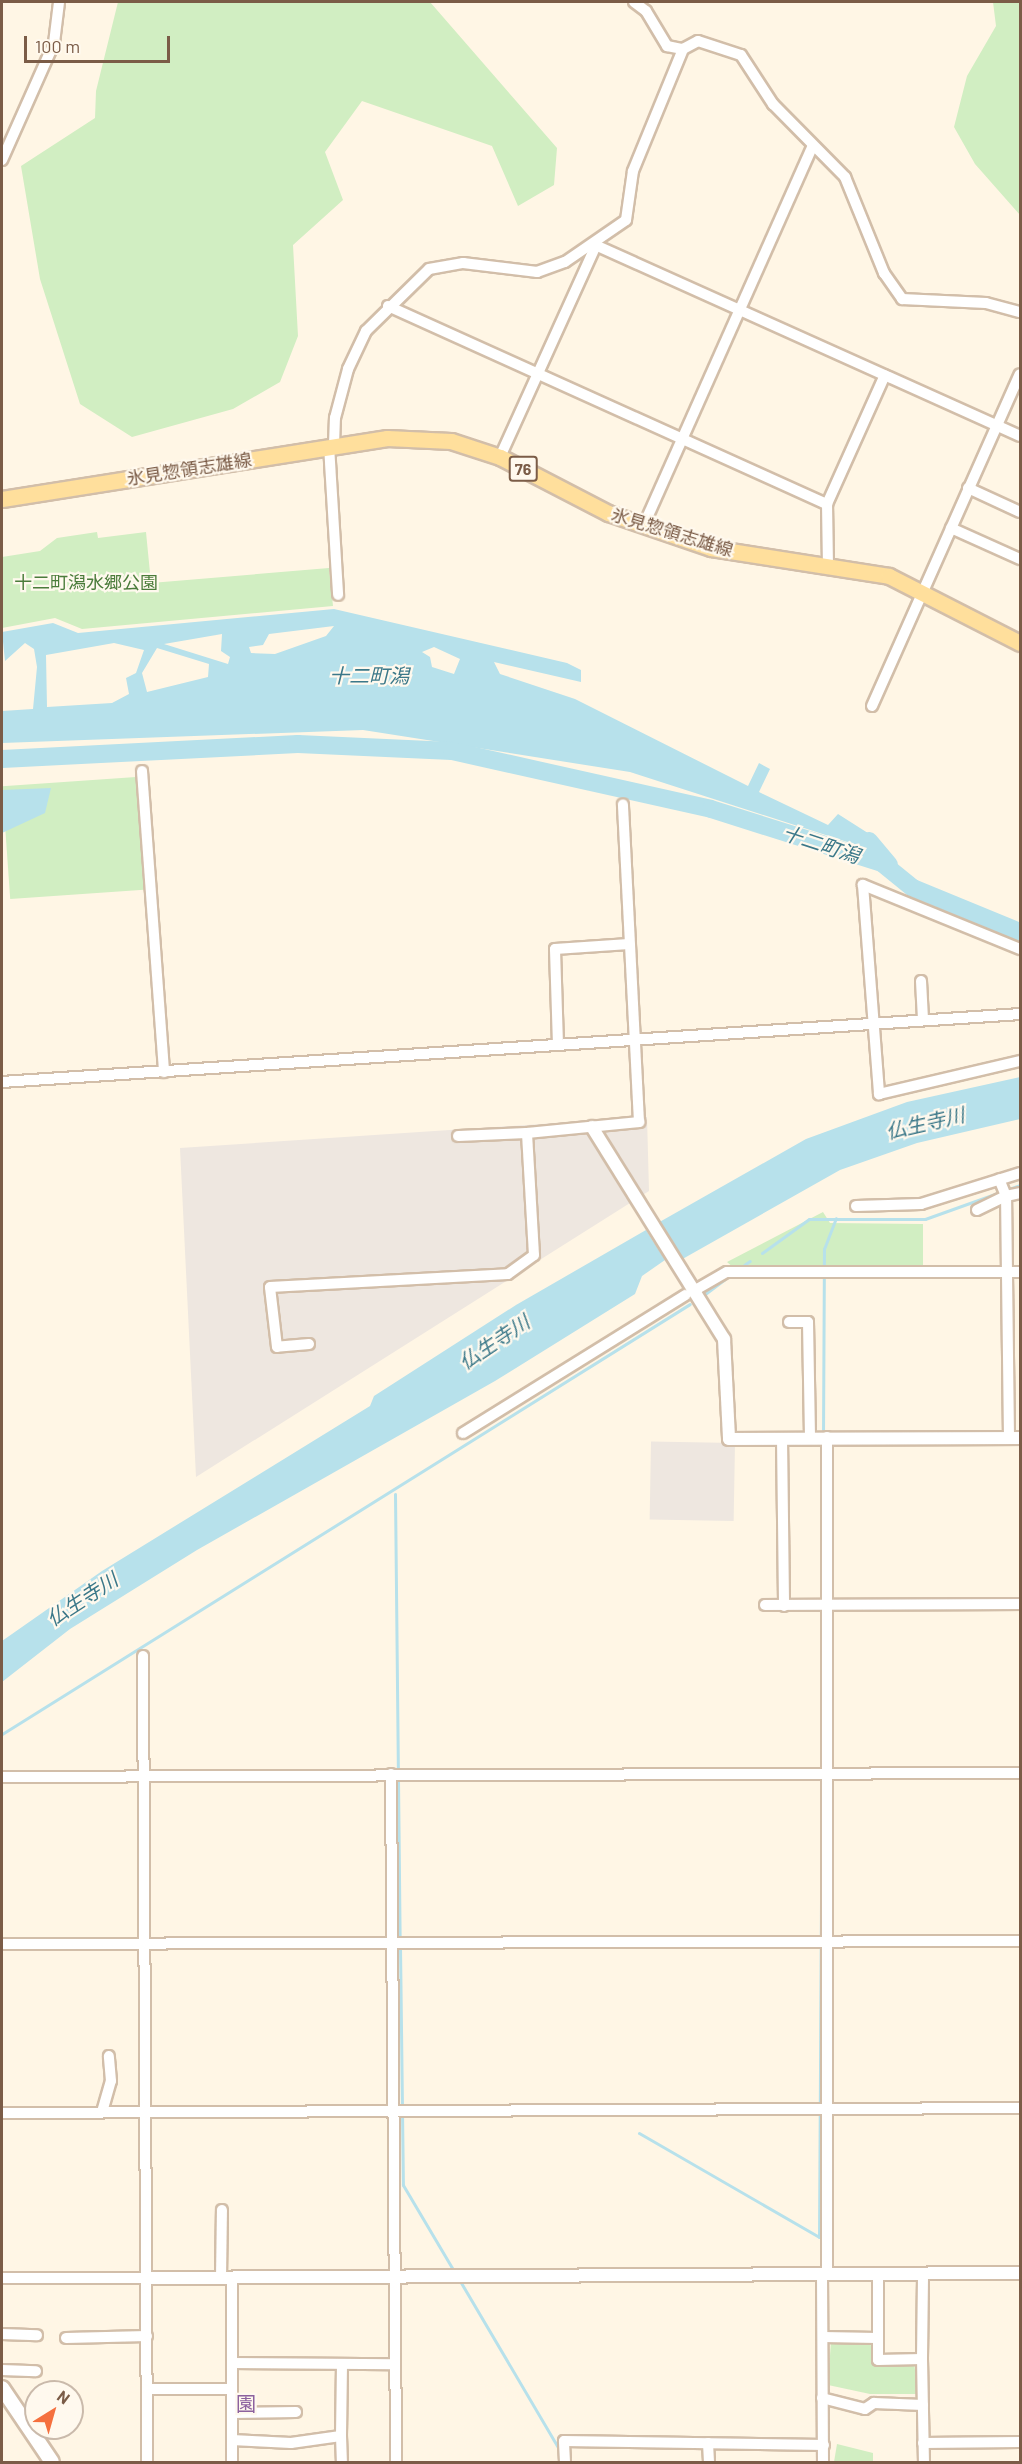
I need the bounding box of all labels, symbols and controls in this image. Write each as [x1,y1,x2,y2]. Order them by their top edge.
scale bar [27,24,172,62]
text: 100 m [35,35,80,57]
street label: 氷見惣領志雄線 [125,448,253,490]
road number: 76 [508,456,538,482]
street label: 氷見惣領志雄線 [609,503,735,561]
park label: 十二町潟水郷公園 [14,571,158,593]
water label: 十二町潟 [329,663,409,687]
water label: 十二町潟 [779,820,863,868]
water label: 仏生寺川 [883,1102,967,1144]
water label: 仏生寺川 [454,1310,534,1374]
water label: 仏生寺川 [42,1567,122,1631]
north arrow [24,2380,84,2440]
text: N [54,2386,74,2408]
district label: 園 [236,2391,256,2415]

